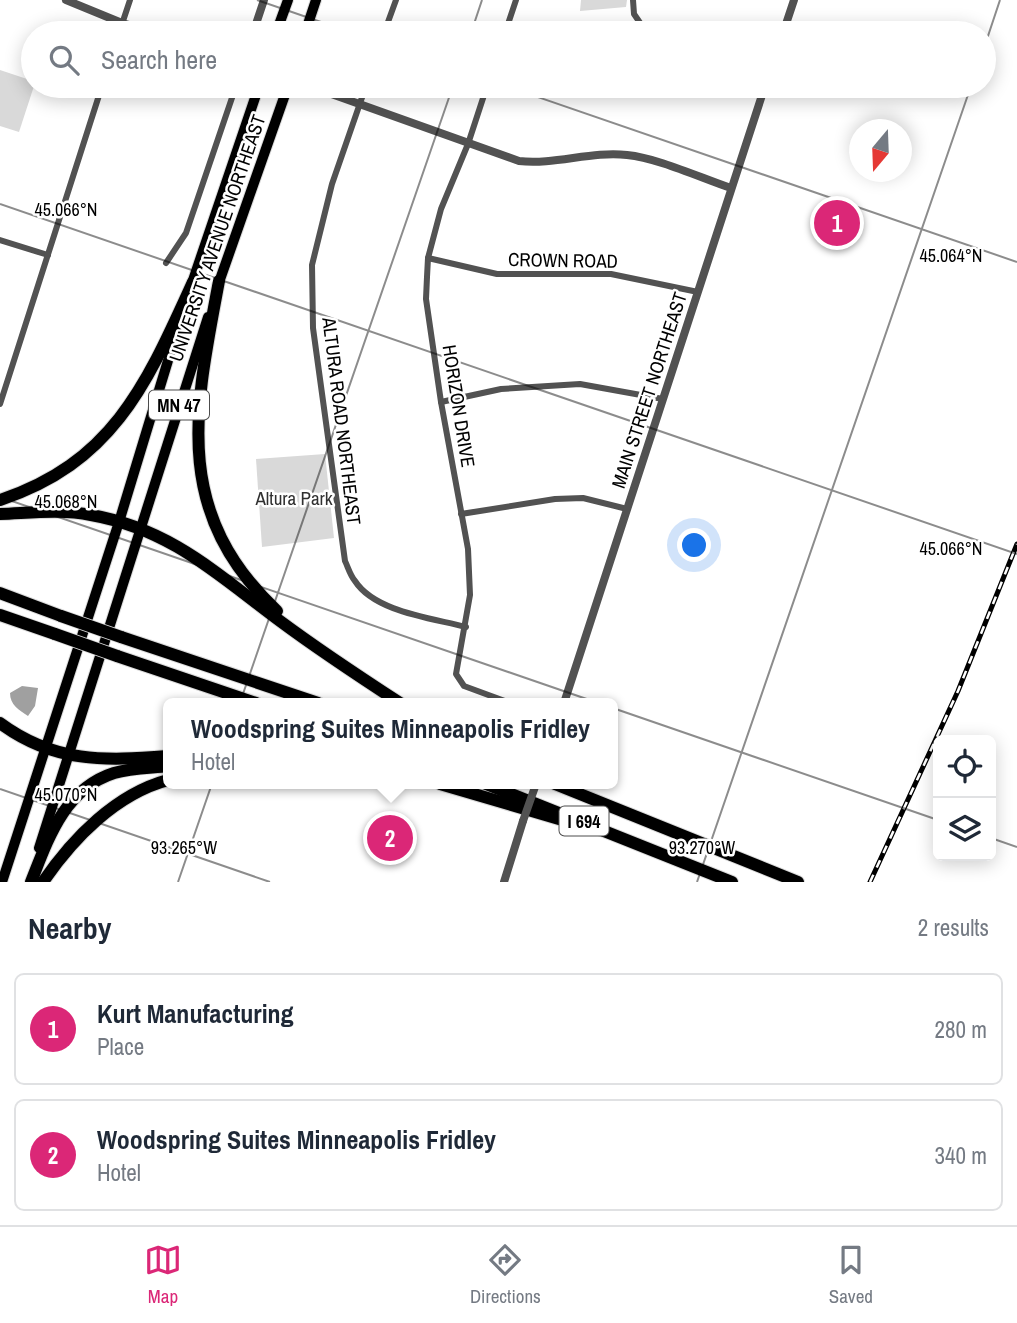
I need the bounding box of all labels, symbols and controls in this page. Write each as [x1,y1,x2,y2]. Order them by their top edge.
search box [21,21,996,98]
icon: search [45,41,83,79]
text: Search here [101,42,217,77]
street label: UNIVERSITY AVENUE NORTHEAST [162,111,272,365]
north arrow [849,119,912,182]
text: 45.066°N [35,197,98,222]
pin: 1 [814,197,860,249]
text: 45.064°N [920,243,983,268]
street label: CROWN ROAD [508,246,618,274]
street label: MAIN STREET NORTHEAST [605,288,693,491]
street label: ALTURA ROAD NORTHEAST [316,315,368,527]
street label: HORIZON DRIVE [436,343,482,469]
road number: MN 47 [149,390,209,419]
park label: Altura Park [254,485,333,511]
text: 45.068°N [35,489,98,514]
your location [677,528,711,562]
text: 45.066°N [920,536,983,561]
popup [163,698,618,789]
text: Woodspring Suites Minneapolis Fridley [191,711,590,746]
map controls [933,735,996,861]
button: locate [933,735,996,798]
text: Hotel [191,746,235,777]
text: 45.070°N [35,782,98,807]
button: layers [933,798,996,861]
road number: I 694 [560,806,608,836]
pin: 2 [367,812,413,864]
text: 93.265°W [151,835,217,860]
text: 93.270°W [669,835,735,860]
text: Nearby [28,908,111,948]
text: 2 results [918,912,989,943]
text: Kurt Manufacturing [97,996,294,1031]
text: 1 [48,1014,58,1045]
text: 280 m [935,1014,987,1045]
text: Place [97,1031,144,1062]
text: Woodspring Suites Minneapolis Fridley [97,1122,496,1157]
text: 2 [48,1140,58,1171]
text: 340 m [935,1140,987,1171]
text: Hotel [97,1157,141,1188]
tab: Map [144,1241,182,1309]
tab: Directions [470,1241,541,1309]
tab: Saved [829,1241,873,1309]

